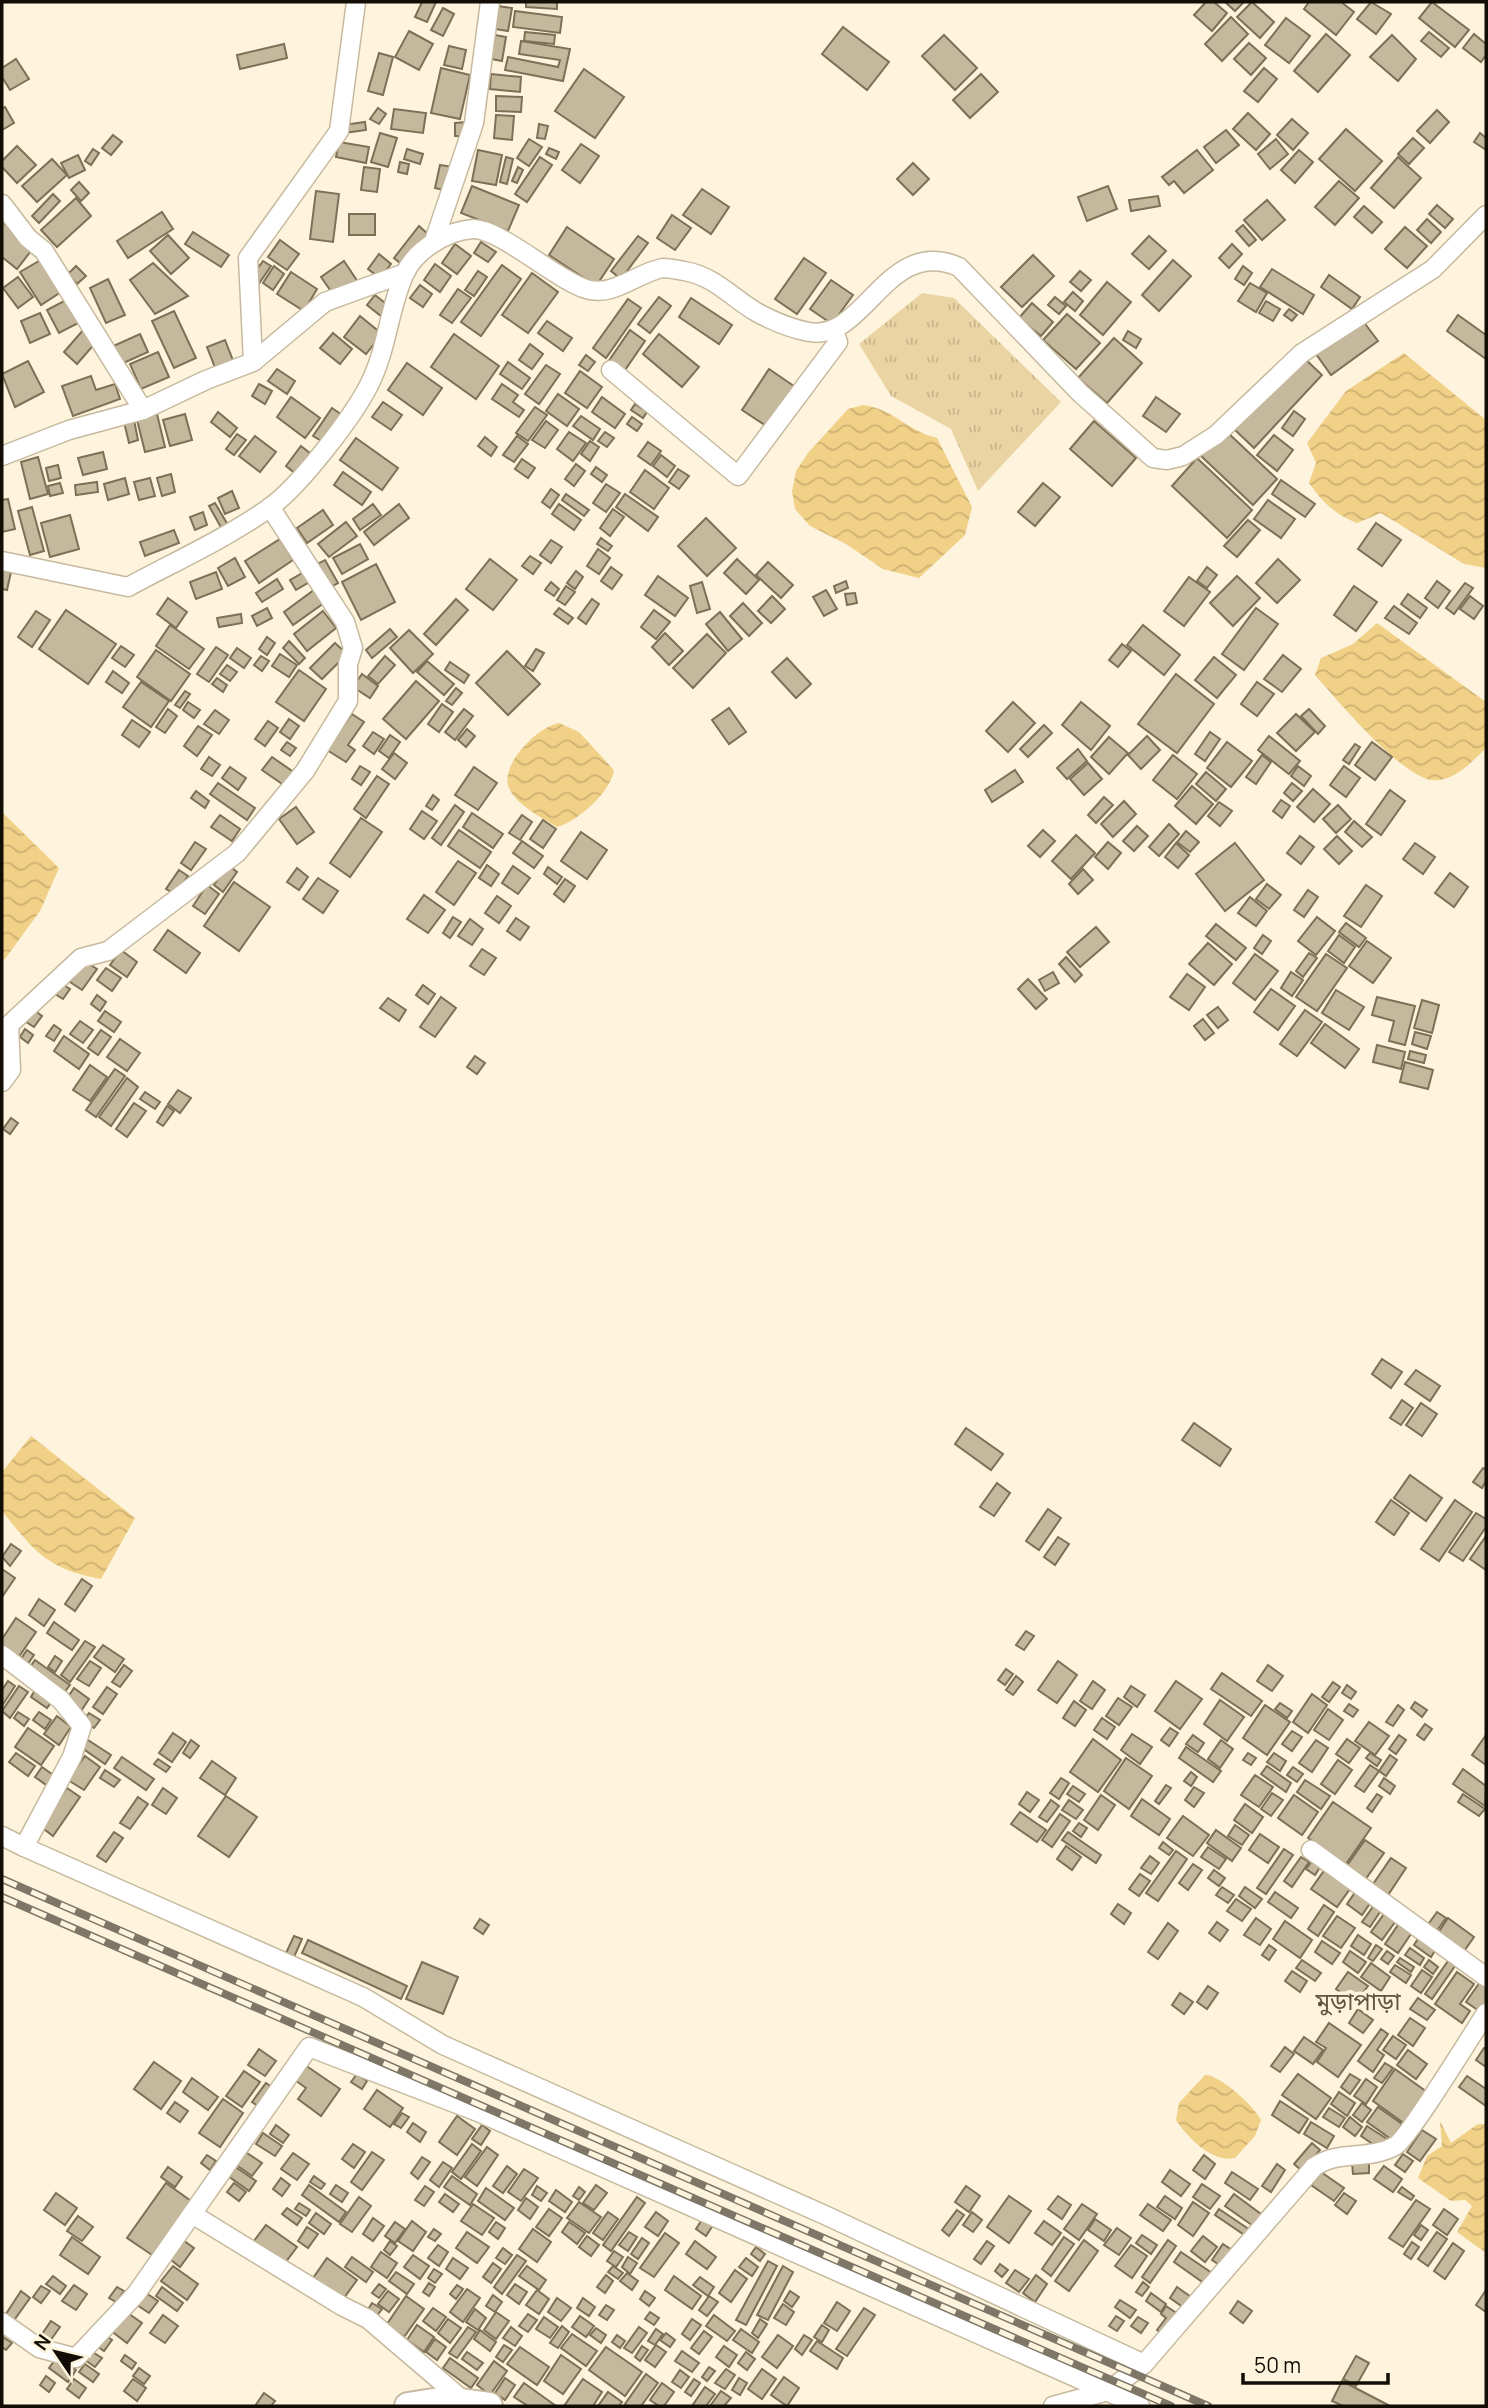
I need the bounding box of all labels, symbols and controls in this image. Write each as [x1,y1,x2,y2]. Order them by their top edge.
district label: মুড়াপাড়া [1314,1984,1401,2017]
north arrow [21,2317,91,2387]
text: N [28,2329,57,2355]
scale bar [1243,2342,1388,2386]
text: 50 m [1254,2351,1301,2379]

